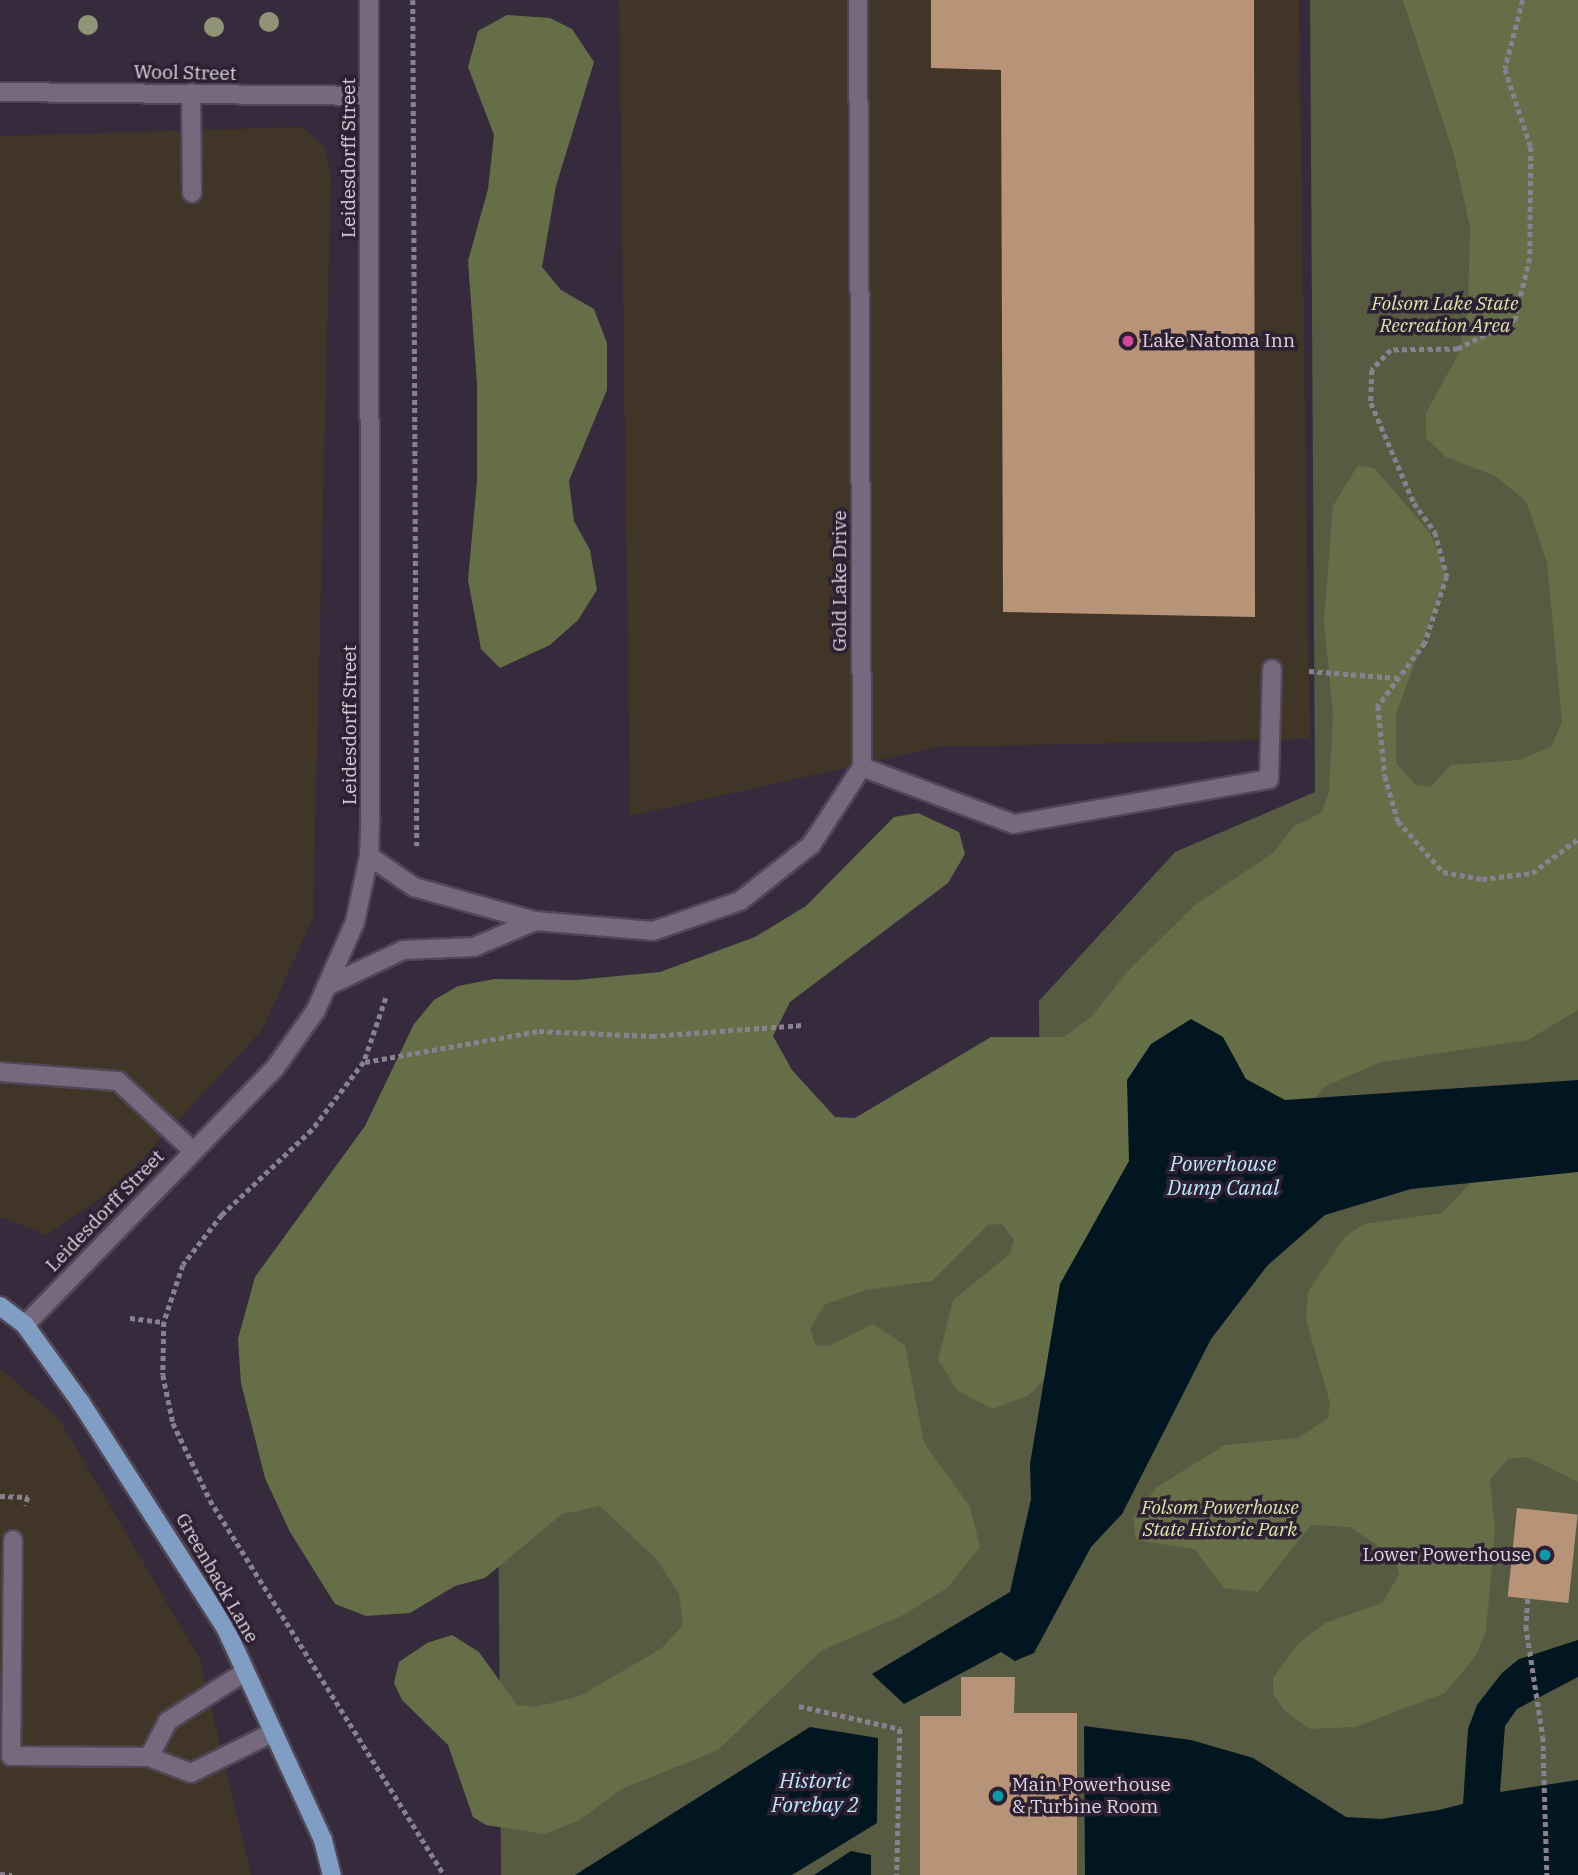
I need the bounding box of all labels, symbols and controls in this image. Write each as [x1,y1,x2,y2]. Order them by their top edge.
street label: Wool Street [133,61,237,85]
street label: Leidesdorff Street [338,78,360,238]
park label: Folsom Lake State Recreation Area [1372,293,1518,337]
place label: Lake Natoma Inn [1142,330,1295,352]
marker: Lake Natoma Inn [1120,333,1136,349]
street label: Gold Lake Drive [829,510,851,652]
street label: Leidesdorff Street [339,645,361,805]
street label: Leidesdorff Street [41,1145,169,1277]
water label: Powerhouse Dump Canal [1167,1150,1279,1200]
park label: Folsom Powerhouse State Historic Park [1141,1497,1299,1541]
street label: Greenback Lane [171,1509,263,1647]
place label: Lower Powerhouse [1362,1544,1531,1566]
marker: Lower Powerhouse [1537,1547,1553,1563]
water label: Historic Forebay 2 [771,1767,859,1817]
place label: Main Powerhouse & Turbine Room [1012,1774,1171,1818]
marker: Main Powerhouse & Turbine Room [990,1788,1006,1804]

